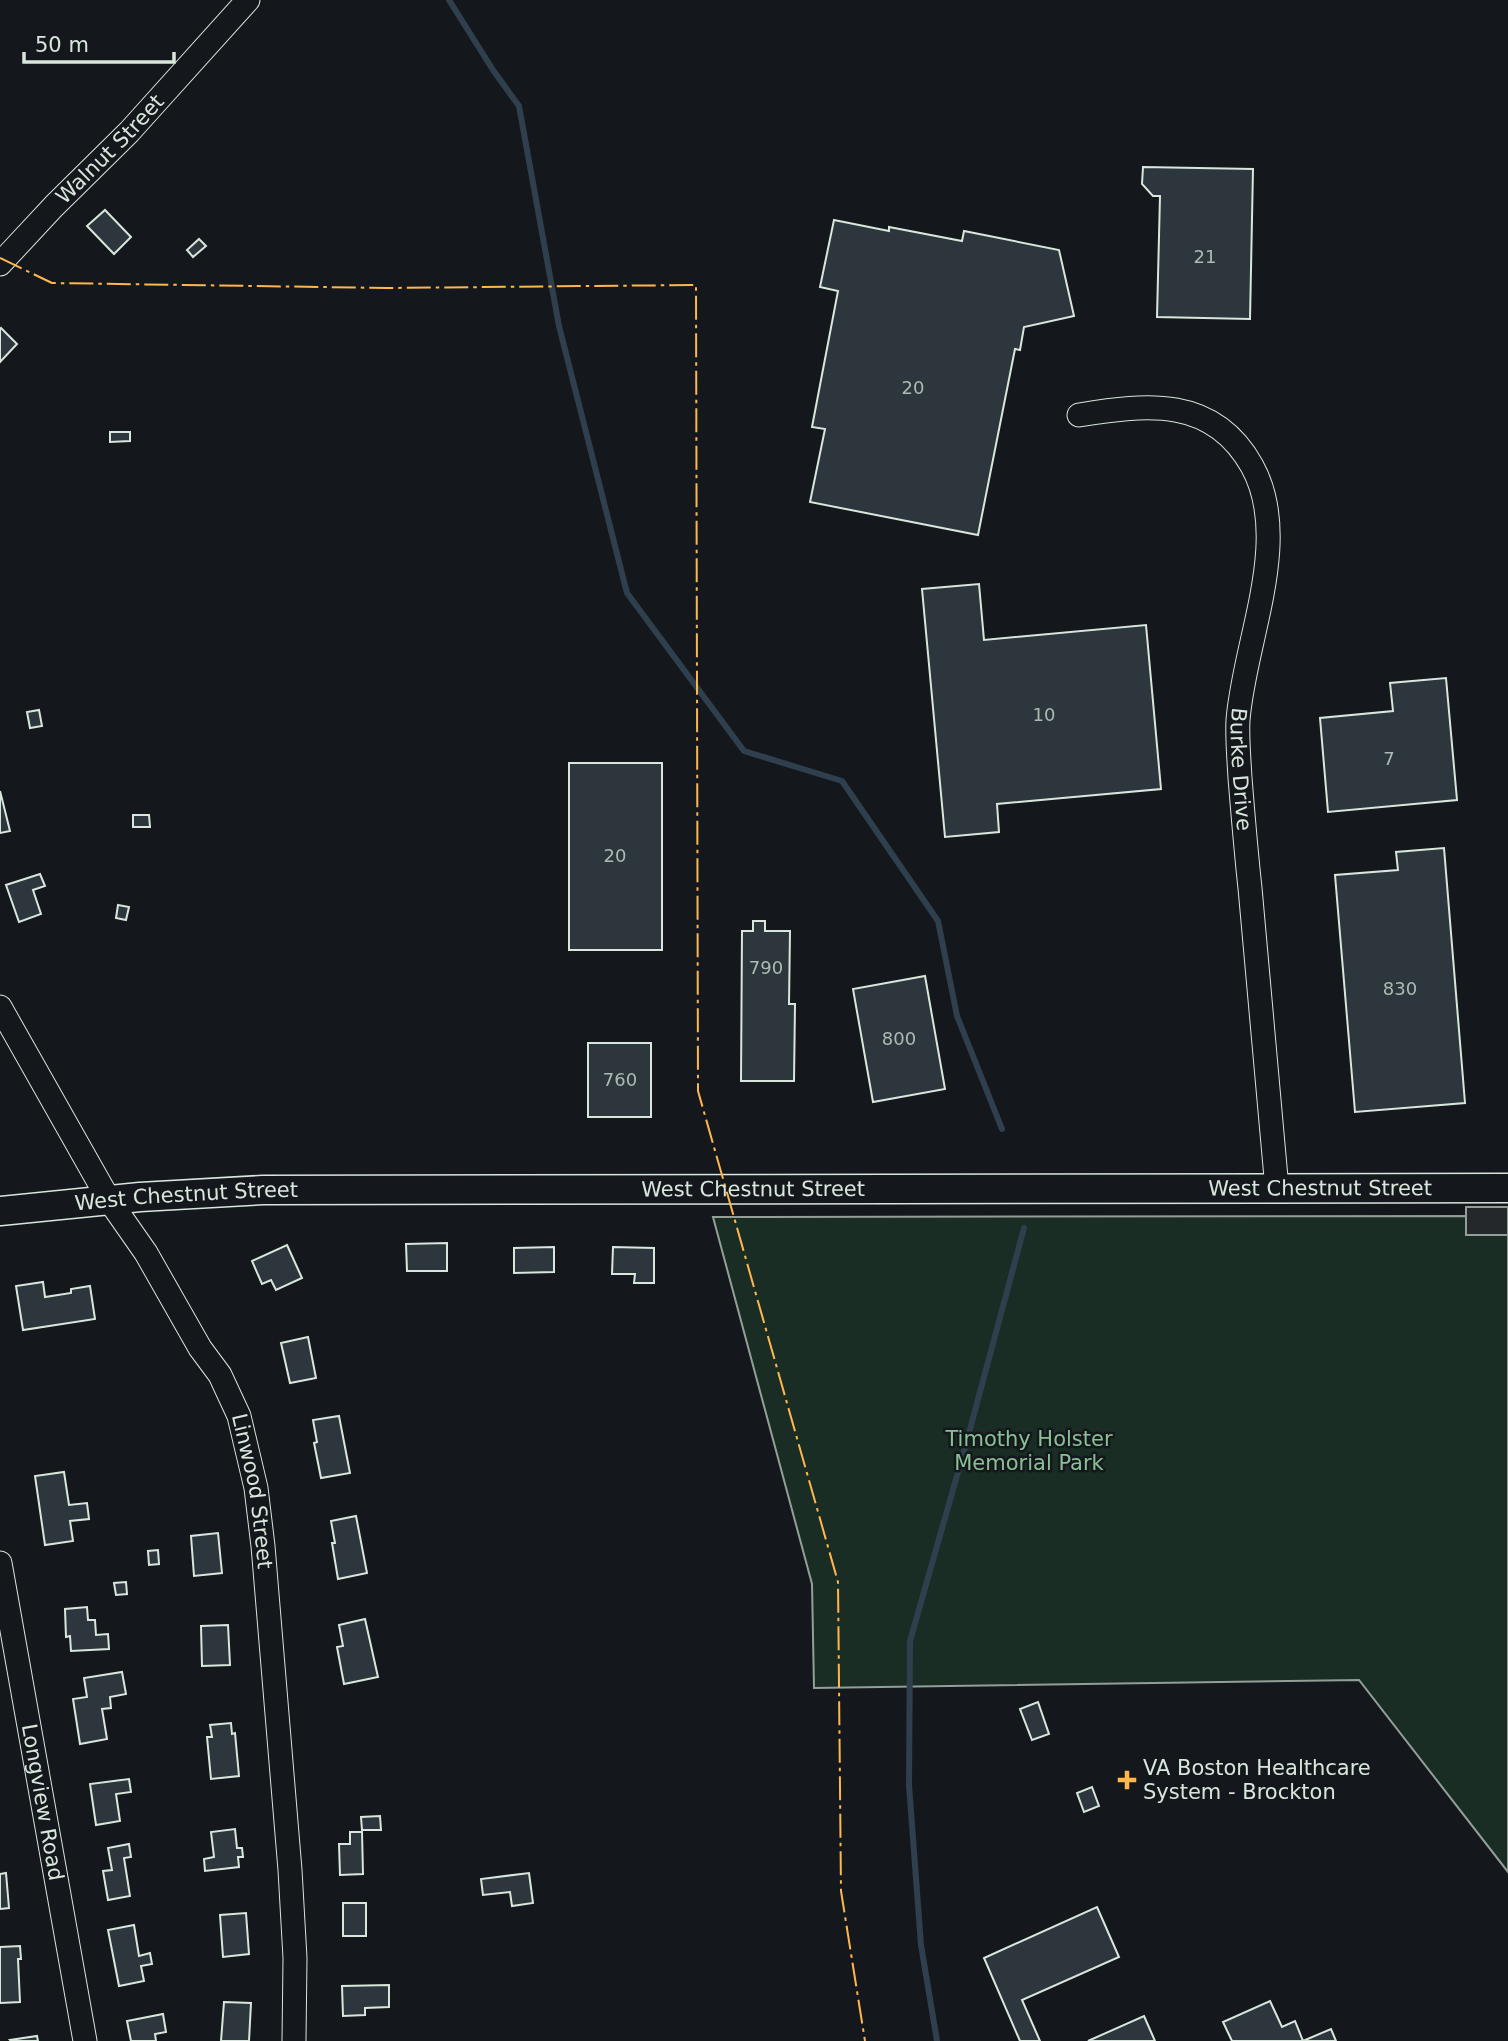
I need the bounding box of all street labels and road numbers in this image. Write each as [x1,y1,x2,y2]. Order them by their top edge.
street label: Walnut Street [51,90,169,209]
street label: Burke Drive [1226,706,1256,832]
street label: West Chestnut Street [1208,1176,1432,1200]
street label: West Chestnut Street [641,1177,865,1201]
street label: West Chestnut Street [74,1178,298,1215]
street label: Linwood Street [227,1411,277,1570]
street label: Longview Road [17,1722,68,1882]

